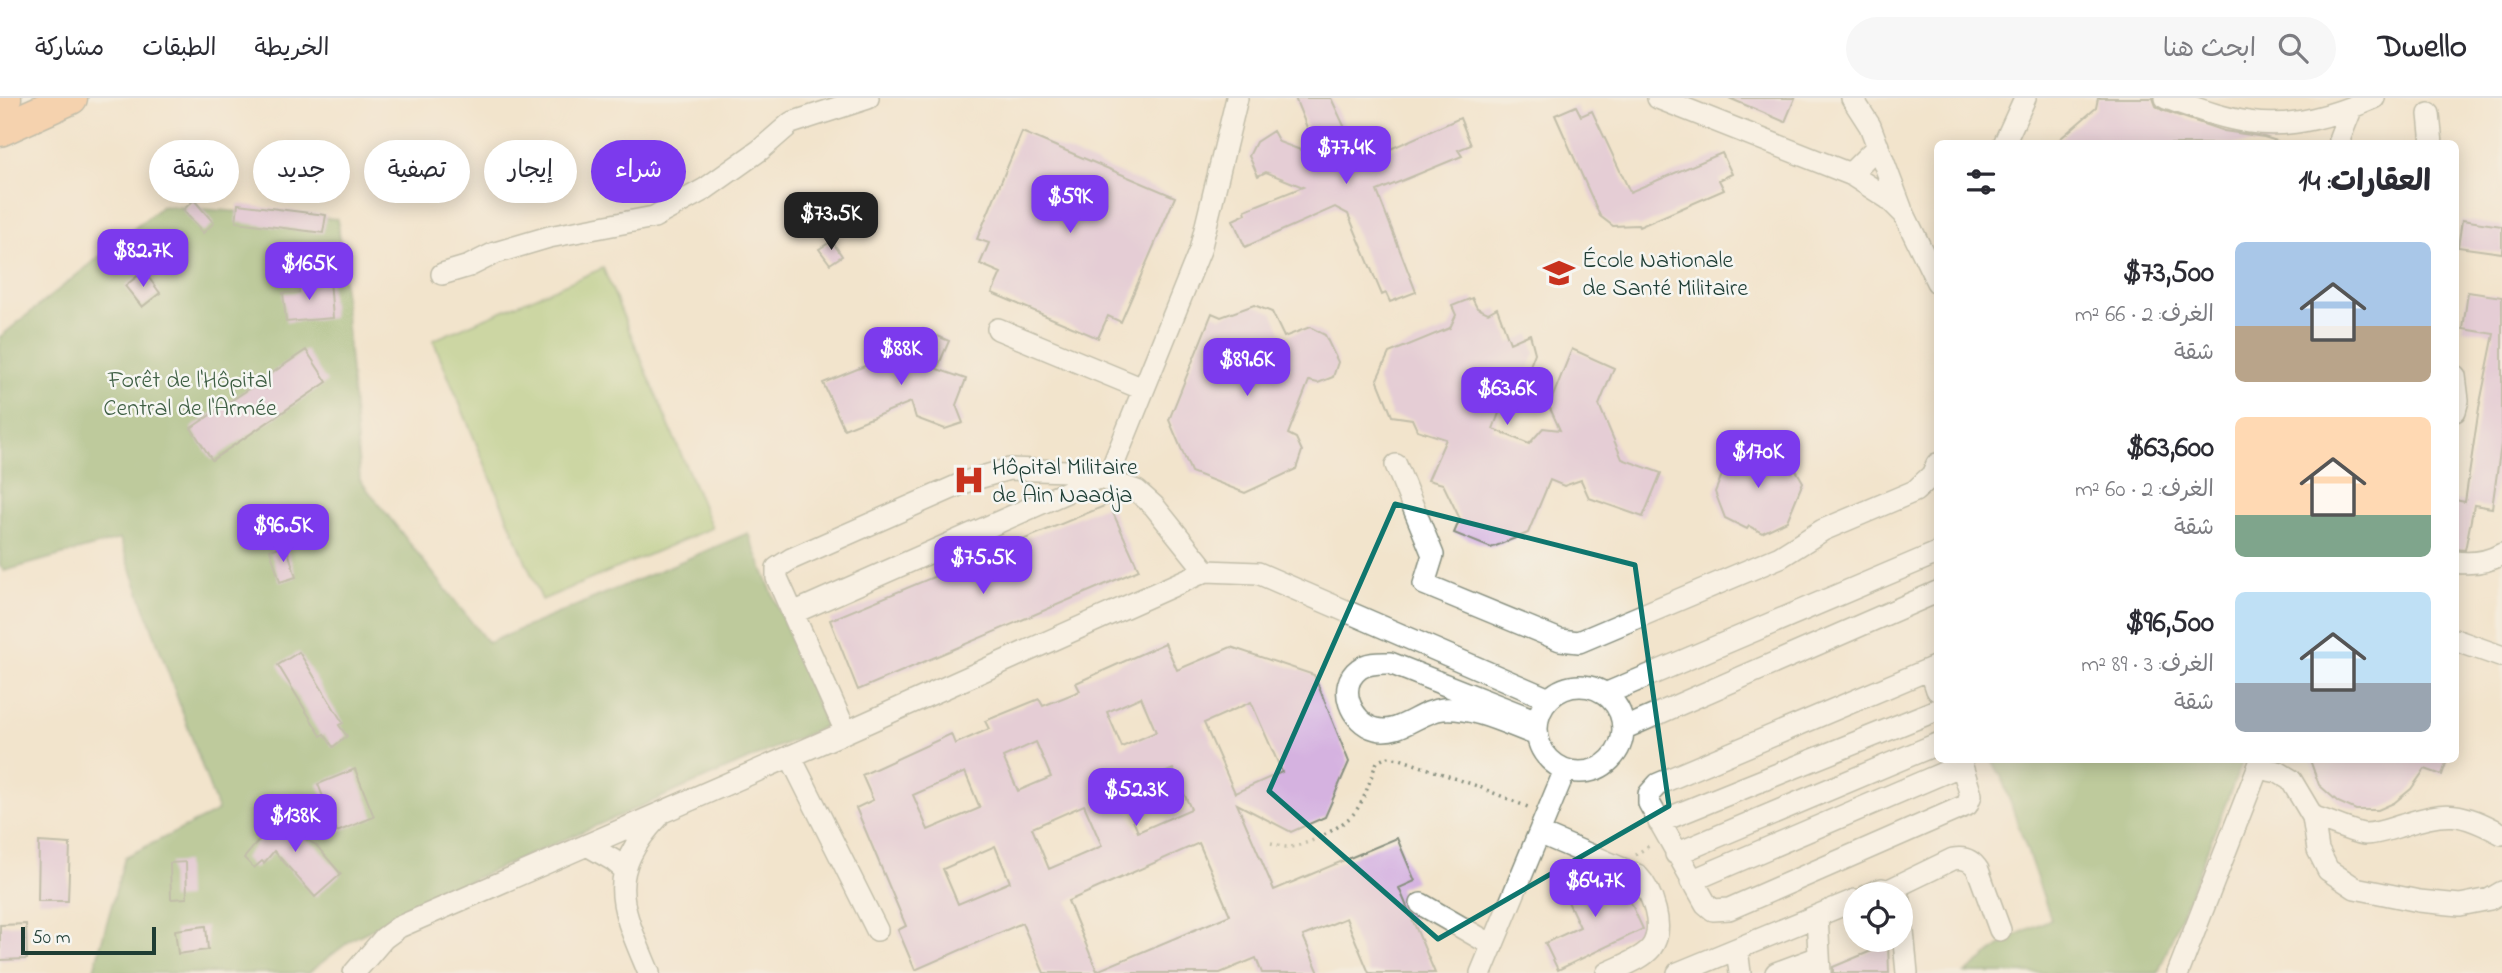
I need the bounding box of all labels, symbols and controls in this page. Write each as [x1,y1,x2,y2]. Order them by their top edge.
search box [1846,17,2336,80]
text: Dwello [2378,24,2467,72]
icon: search [2274,29,2312,67]
text: ابحث هنا [2163,31,2256,69]
text: مشاركة [35,32,104,67]
text: الطبقات [142,32,217,67]
text: الخريطة [255,32,329,67]
pin: $77.4K [1289,126,1403,186]
text: $77.4K [1317,132,1375,165]
chip: شقة [149,140,239,203]
chip: جديد [253,140,350,203]
chip: تصفية [364,140,470,203]
chip: إيجار [484,140,577,203]
chip: شراء [591,140,686,203]
text: العقارات: 14 [2299,161,2431,205]
icon: filters [1962,163,2000,201]
pin: $59K [1029,176,1111,235]
text: $59K [1047,181,1093,214]
pin: $73.5K [774,192,888,252]
text: $73.5K [800,198,862,231]
pin: $82.7K [86,230,200,289]
text: $82.7K [113,235,173,268]
pin: $165K [260,242,358,302]
place label: École Nationale de Santé Militaire [1582,244,1748,307]
text: $165K [281,248,337,281]
text: $73,500 [2123,252,2214,296]
school or university icon: École Nationale de Santé Militaire [1542,256,1576,290]
icon: home [2291,270,2375,354]
text: الغرف: 2 · 66 m² [2075,299,2214,332]
pin: $88K [860,328,942,387]
text: $88K [880,333,922,366]
text: شقة [2174,337,2214,370]
pin: $89.6K [1190,338,1304,398]
text: $89.6K [1219,344,1275,377]
park label: Forêt de l'Hôpital Central de l'Armée [103,364,277,427]
pin: $63.6K [1450,368,1564,427]
text: $63.6K [1477,373,1537,406]
text: $63,600 [2126,427,2214,471]
pin: $170K [1709,430,1807,490]
text: $170K [1732,436,1784,469]
icon: home [2291,445,2375,529]
place label: Hôpital Militaire de Ain Naadja [992,451,1138,514]
hospital icon: Hôpital Militaire de Ain Naadja [952,463,986,497]
text: الغرف: 2 · 60 m² [2075,474,2214,507]
pin: $96.5K [226,504,340,564]
text: $96.5K [253,510,313,543]
text: شقة [2174,512,2214,545]
pin: $75.5K [926,536,1040,596]
text: $75.5K [950,542,1016,575]
text: $96,500 [2125,602,2214,646]
icon: home [2291,620,2375,704]
text: الغرف: 3 · 89 m² [2081,649,2214,682]
text: شقة [2174,687,2214,720]
pin: $52.3K [1079,768,1193,828]
text: $52.3K [1104,774,1168,807]
pin: $138K [246,794,344,854]
text: $138K [270,800,320,833]
pin: $64.7K [1538,860,1652,919]
text: $64.7K [1566,865,1624,898]
map controls [1843,882,1913,952]
button: locate [1843,882,1913,952]
scale bar [21,924,156,956]
text: 50 m [32,925,71,952]

